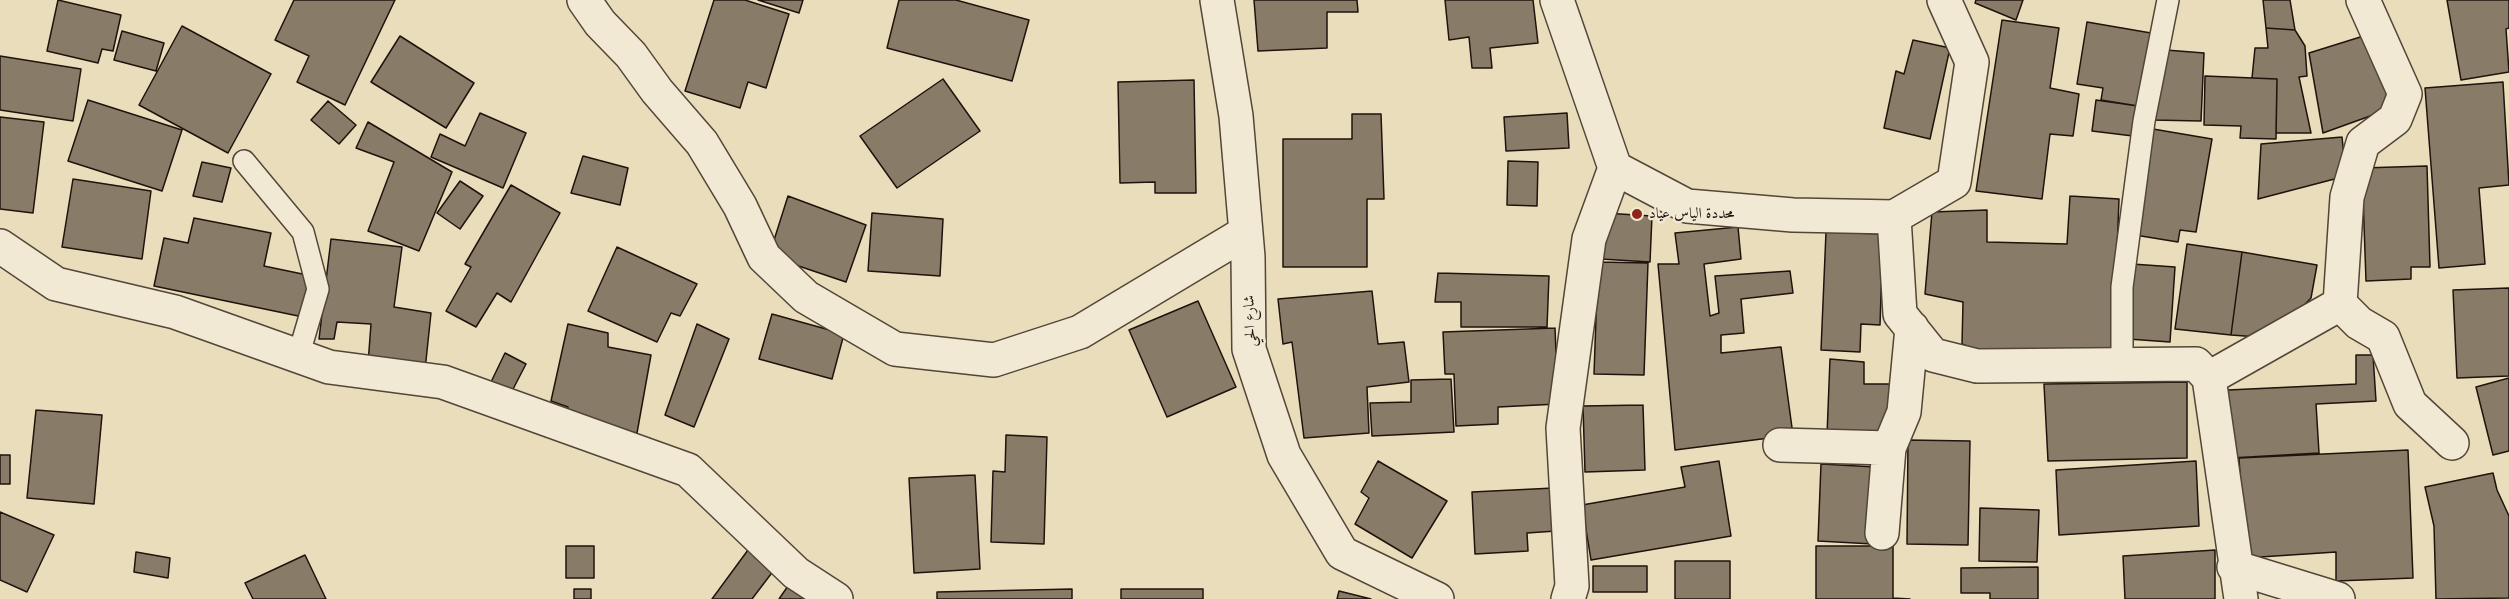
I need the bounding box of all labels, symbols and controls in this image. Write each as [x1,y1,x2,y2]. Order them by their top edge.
place label: محددة الياس عياد [1649,205,1734,223]
marker: محددة الياس عياد [1630,207,1644,221]
street label: شارع الحي [1240,295,1260,347]

